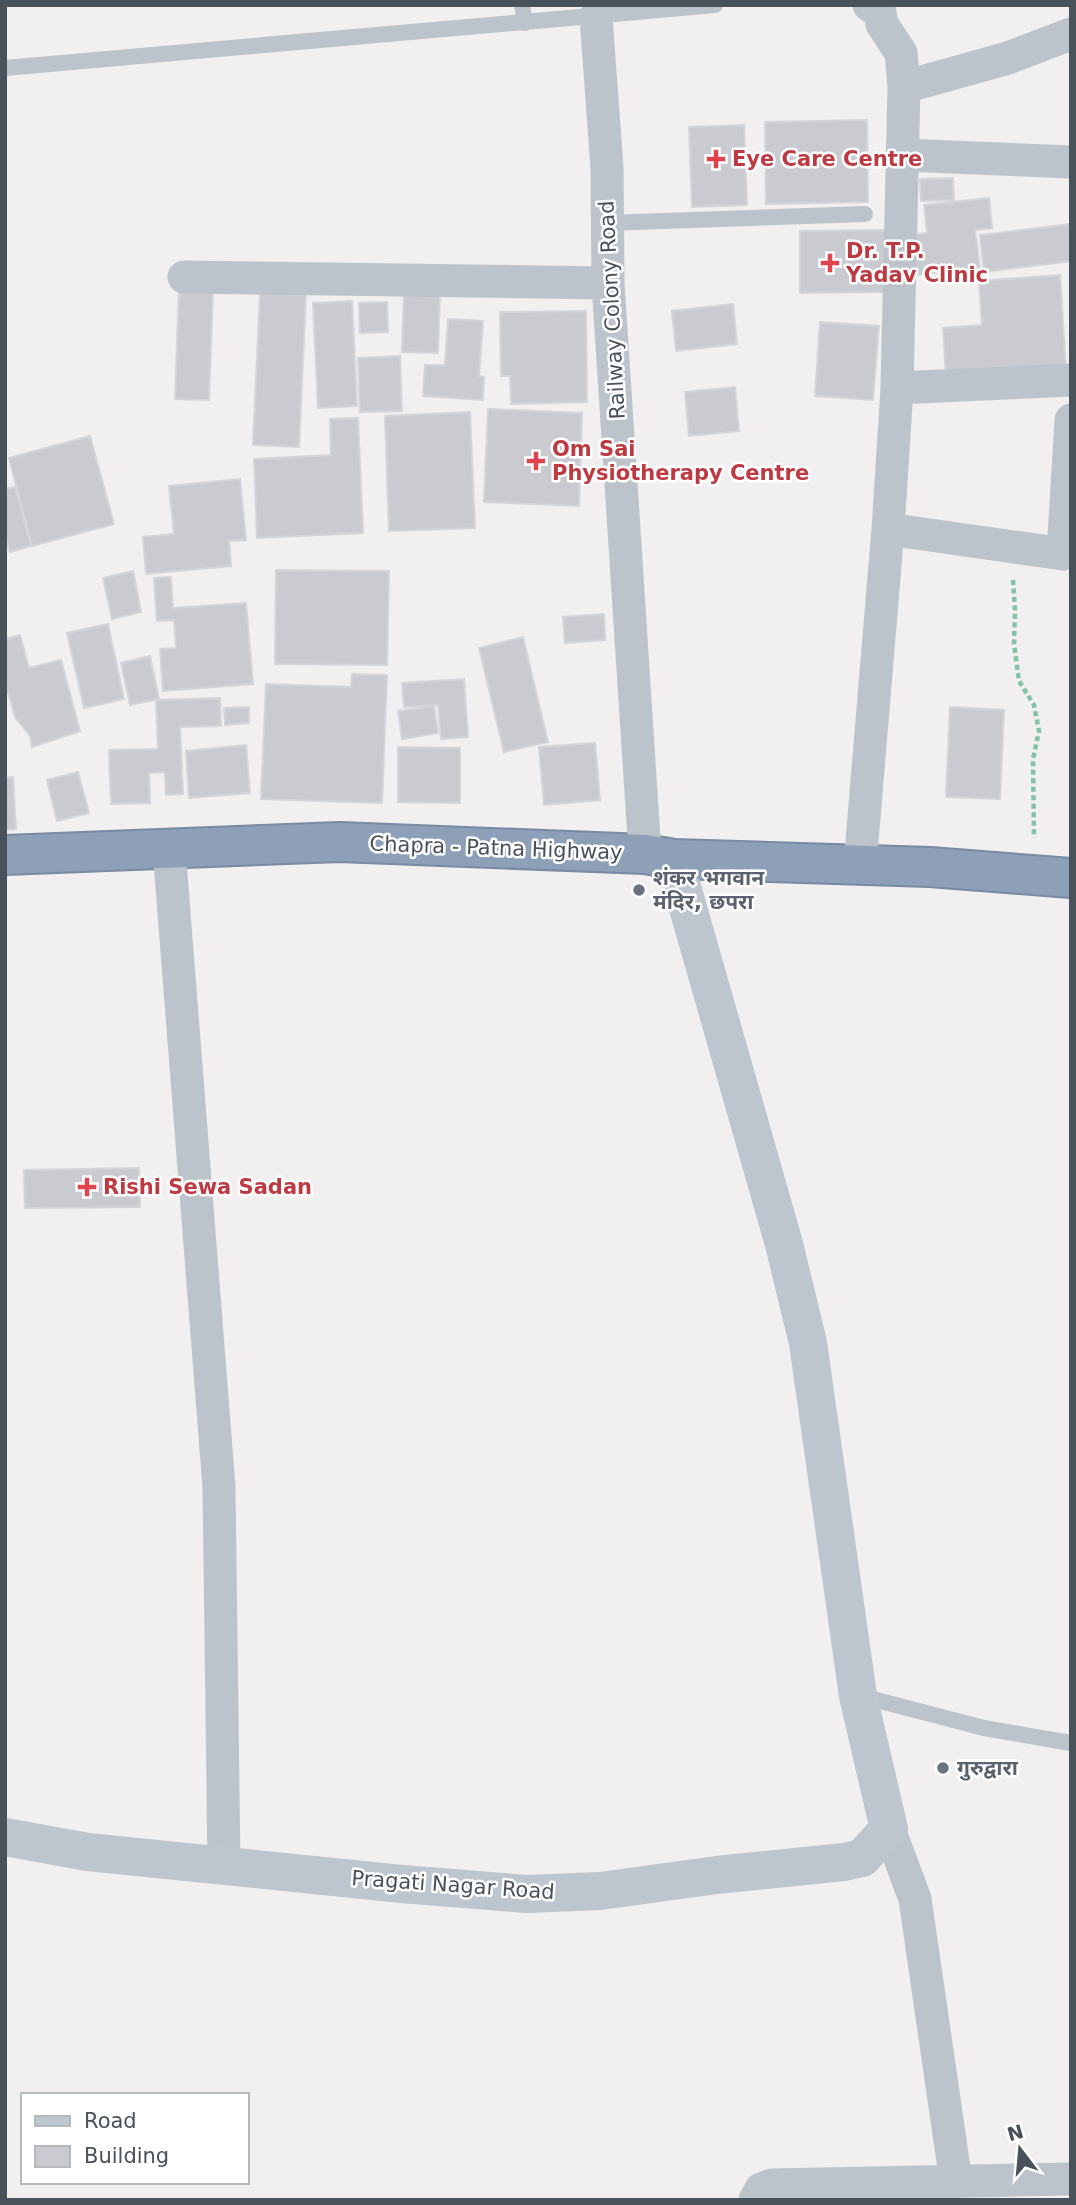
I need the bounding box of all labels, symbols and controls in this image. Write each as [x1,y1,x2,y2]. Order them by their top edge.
place label: Eye Care Centre [732,147,922,171]
marker: Eye Care Centre [706,149,726,169]
street label: Railway Colony Road [594,200,630,420]
place label: Dr. T.P. Yadav Clinic [845,239,988,287]
marker: Dr. T.P. Yadav Clinic [820,253,840,273]
place label: Om Sai Physiotherapy Centre [552,437,809,485]
marker: Om Sai Physiotherapy Centre [526,451,546,471]
street label: Chapra - Patna Highway [369,832,623,864]
place label: शंकर भगवान मंदिर, छपरा [653,866,765,914]
marker: शंकर भगवान मंदिर, छपरा [631,882,647,898]
place label: Rishi Sewa Sadan [103,1175,312,1199]
marker: Rishi Sewa Sadan [77,1177,97,1197]
place label: गुरुद्वारा [957,1756,1019,1781]
marker: गुरुद्वारा [935,1760,951,1776]
street label: Pragati Nagar Road [351,1866,555,1904]
legend [21,2093,248,2184]
text: Road [84,2109,137,2133]
north arrow [985,2114,1055,2184]
text: N [1005,2120,1026,2145]
text: Building [84,2144,169,2168]

